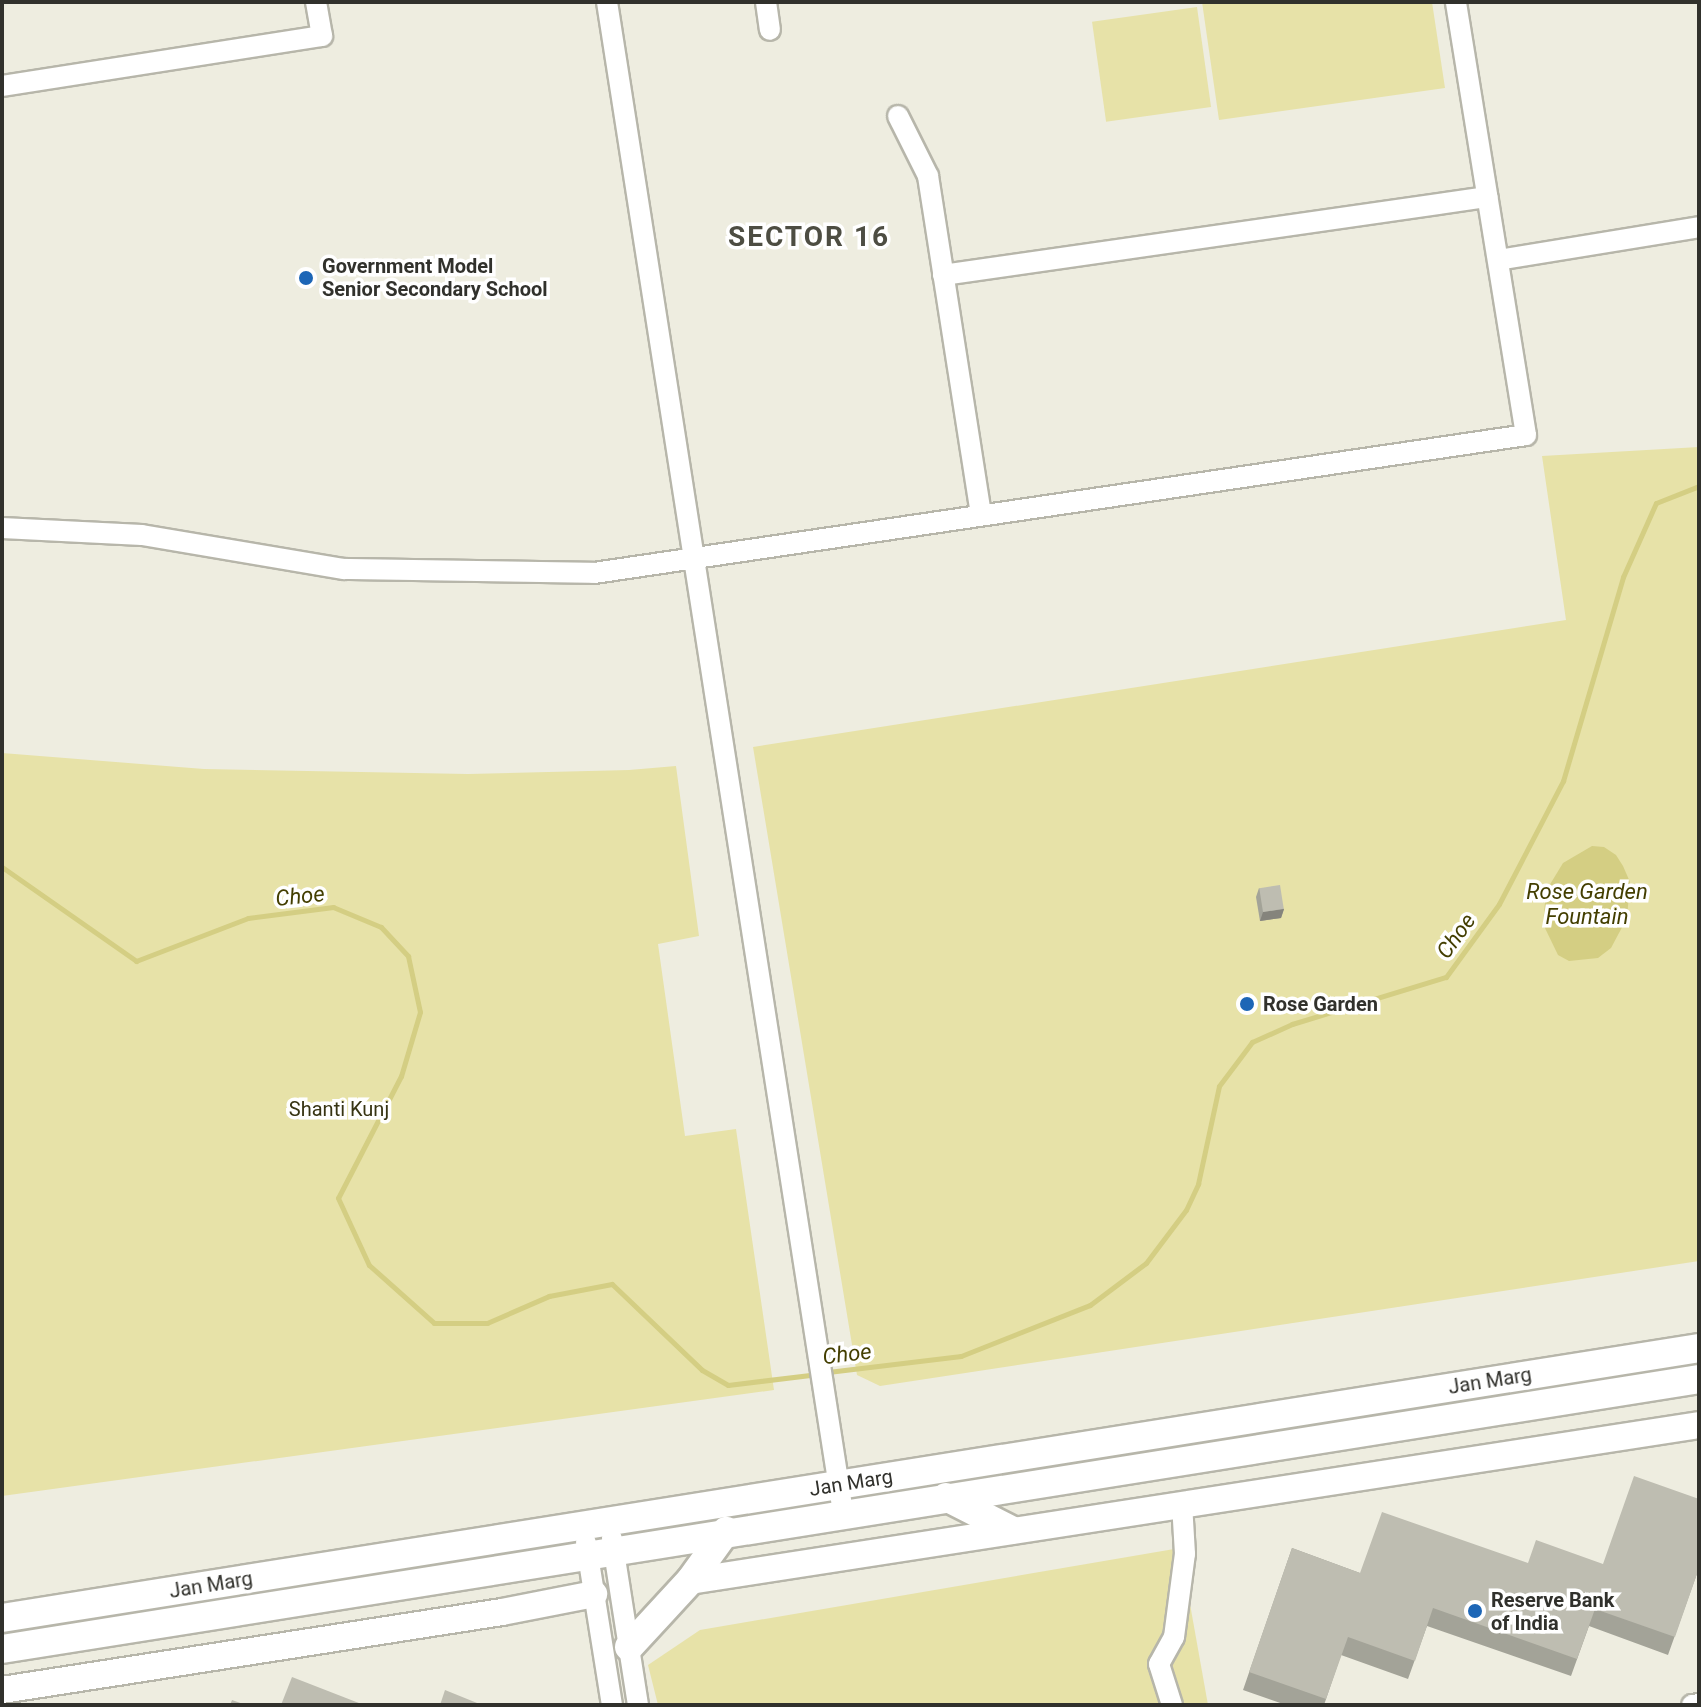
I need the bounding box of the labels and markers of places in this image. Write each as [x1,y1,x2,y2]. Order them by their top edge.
place label: Government Model Senior Secondary School [322,254,548,301]
marker: Government Model Senior Secondary School [297,269,315,287]
place label: Rose Garden [1263,992,1378,1016]
marker: Rose Garden [1238,995,1256,1013]
place label: Reserve Bank of India [1491,1588,1614,1635]
marker: Reserve Bank of India [1466,1602,1484,1620]

